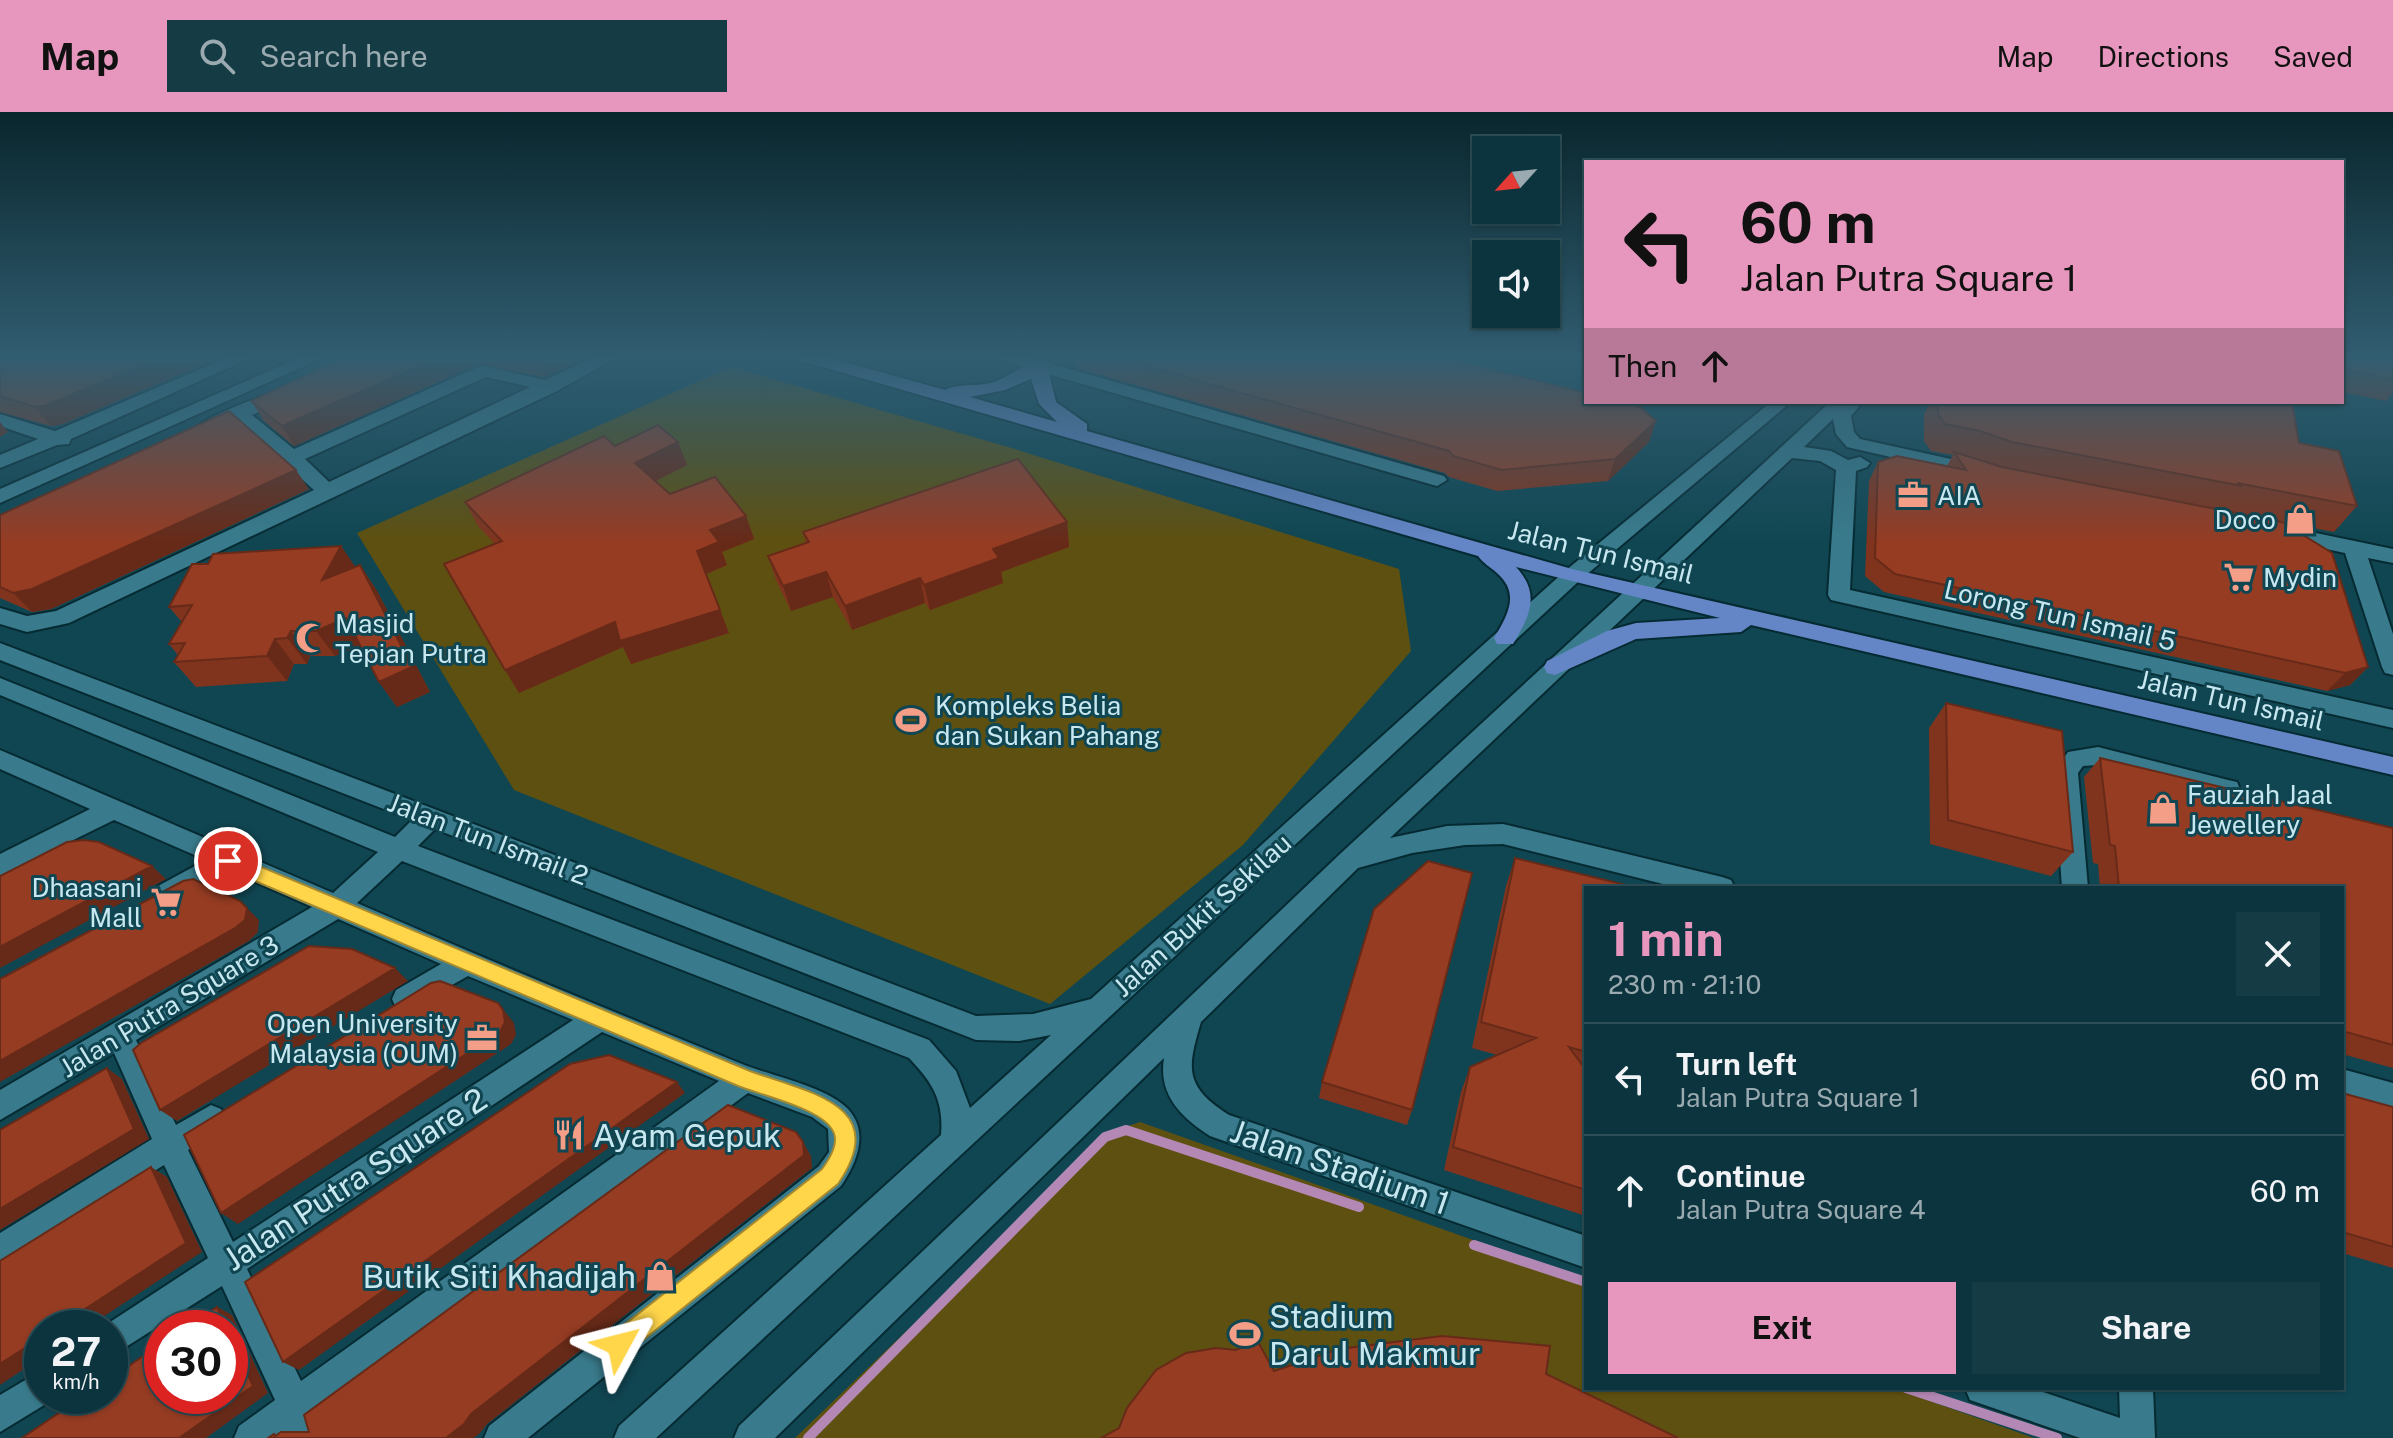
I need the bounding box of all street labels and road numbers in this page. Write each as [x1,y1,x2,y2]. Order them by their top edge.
street label: Jalan Tun Ismail [1505,514,1697,590]
street label: Lorong Tun Ismail 5 [1941,573,2179,657]
street label: Jalan Tun Ismail [2135,663,2327,737]
street label: Jalan Tun Ismail 2 [383,787,593,891]
street label: Jalan Bukit Sekilau [1107,827,1297,1003]
street label: Jalan Putra Square 3 [54,928,284,1084]
street label: Jalan Putra Square 2 [217,1080,493,1278]
street label: Jalan Stadium 1 [1226,1112,1454,1222]

